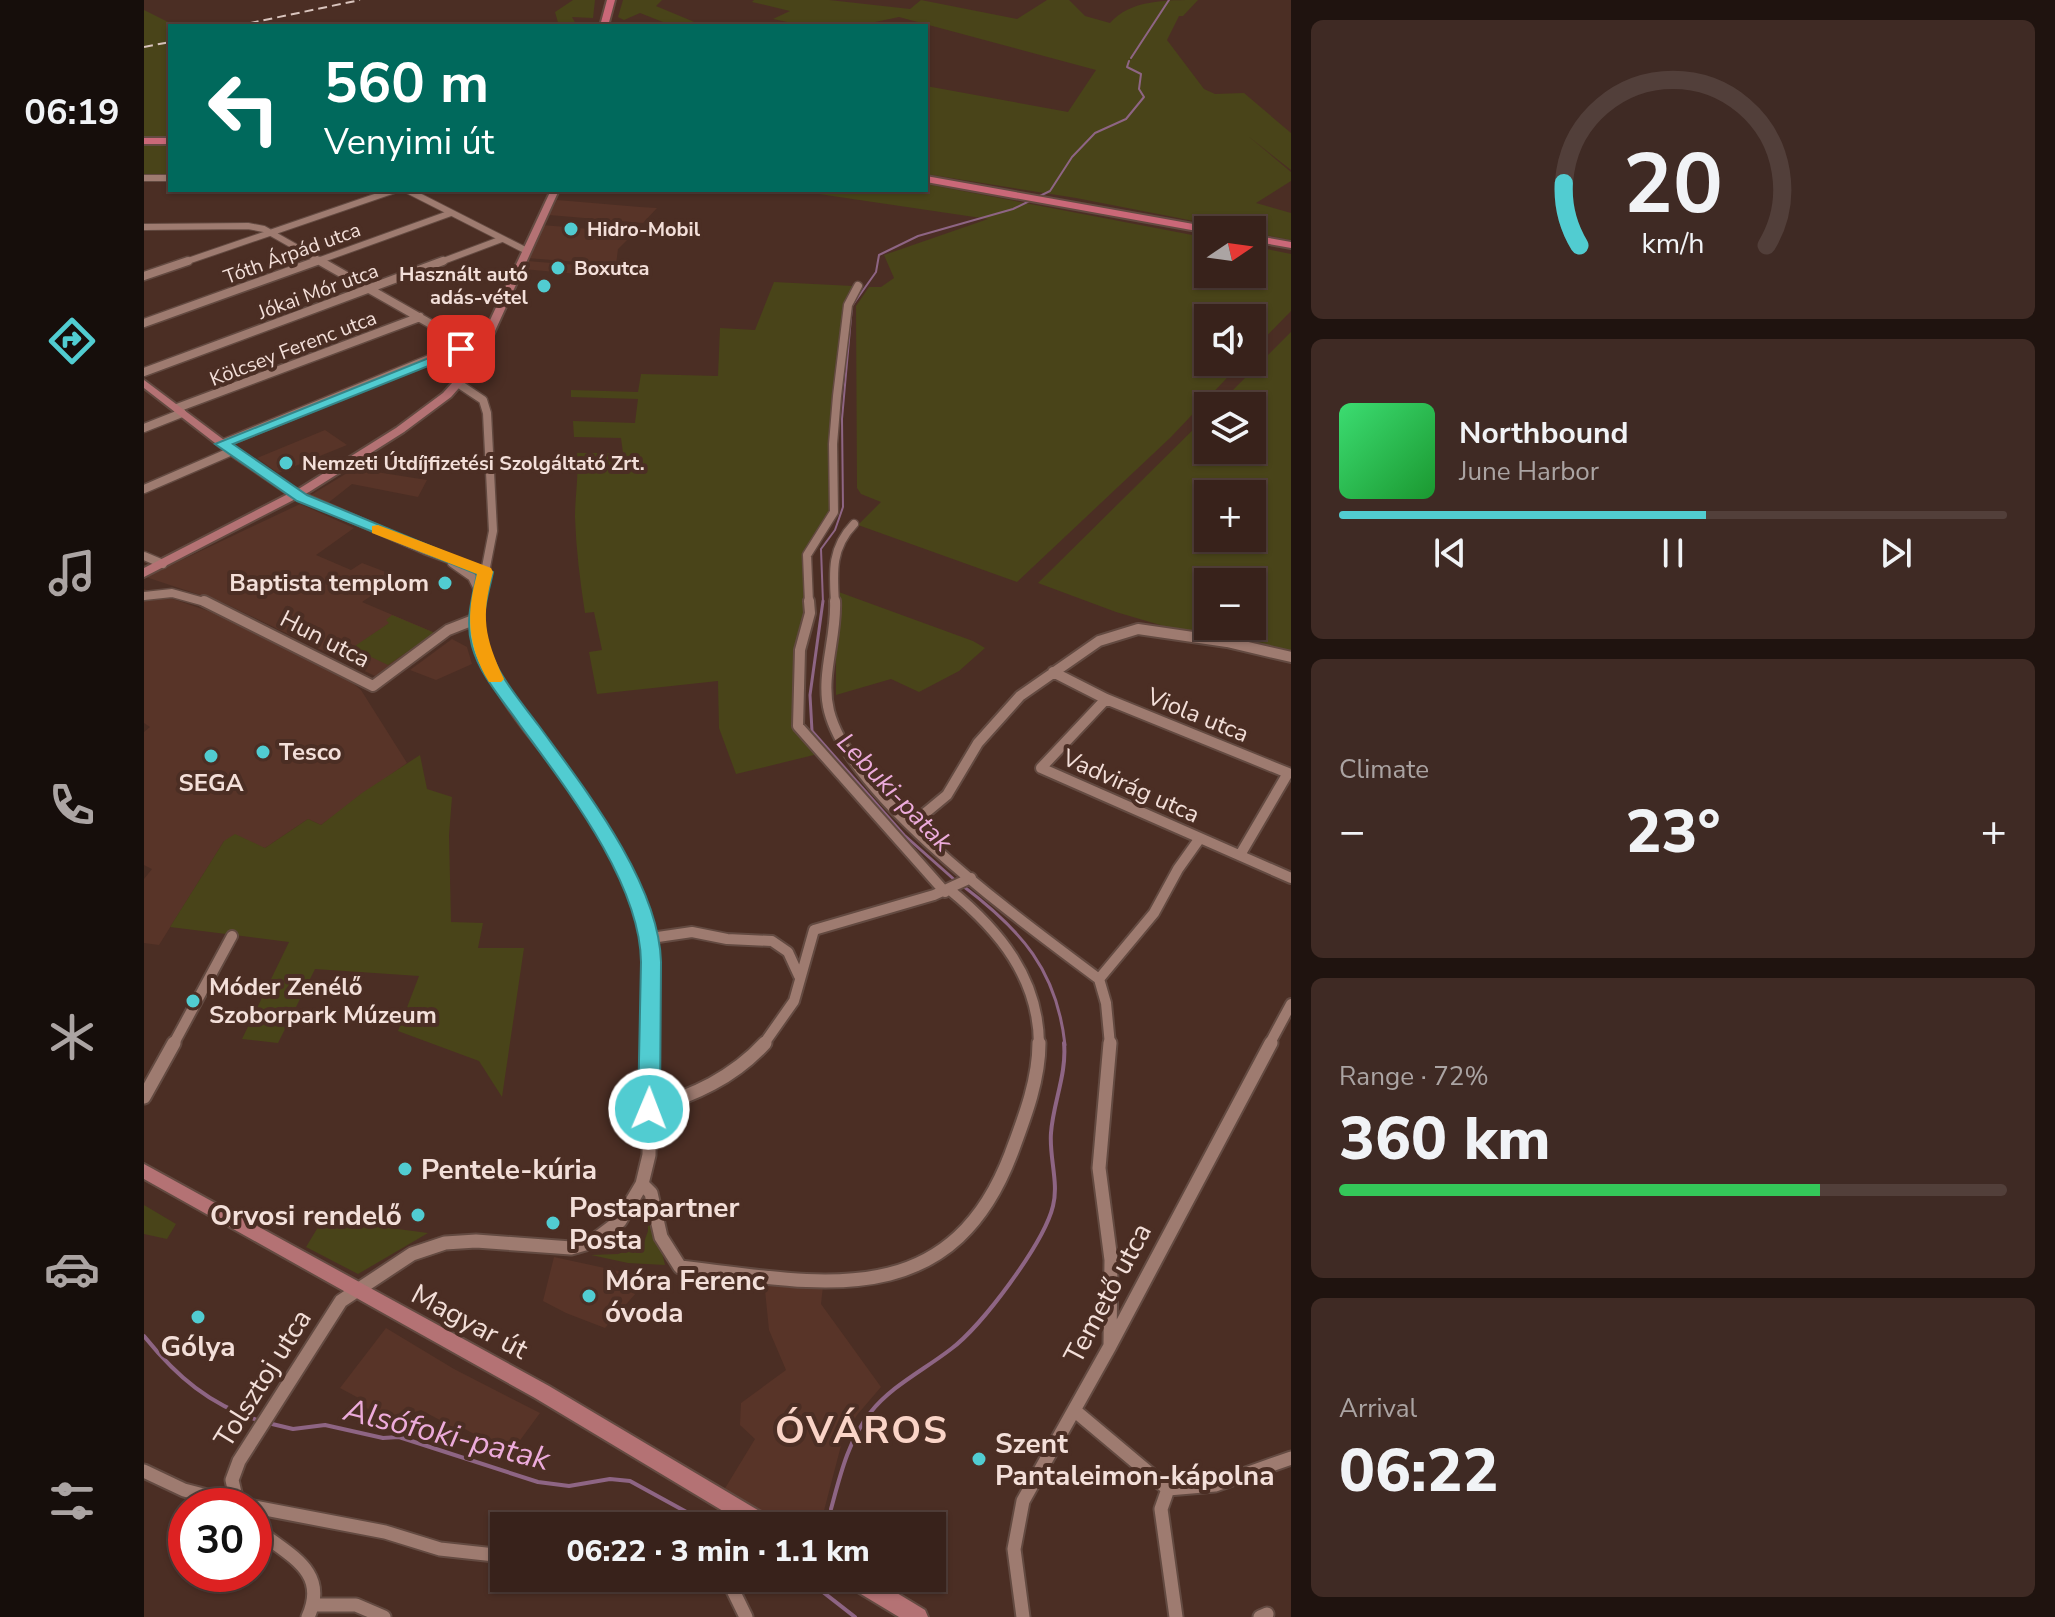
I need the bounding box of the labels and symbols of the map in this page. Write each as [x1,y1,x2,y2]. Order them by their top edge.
street label: Tóth Árpád utca [220,216,364,291]
place label: Hidro-Mobil [587,216,701,243]
north arrow [1194,216,1266,288]
marker: Hidro-Mobil [562,220,580,238]
place label: Boxutca [574,255,649,282]
street label: Jókai Mór utca [253,257,382,326]
marker: Boxutca [549,259,567,277]
place label: Használt autó adás-vétel [399,261,529,311]
marker: Használt autó adás-vétel [535,277,553,295]
street label: Kölcsey Ferenc utca [206,304,380,393]
pin [427,315,495,383]
place label: Nemzeti Útdíjfizetési Szolgáltató Zrt. [302,450,645,477]
marker: Nemzeti Útdíjfizetési Szolgáltató Zrt. [277,454,295,472]
place label: Baptista templom [229,567,429,599]
marker: Baptista templom [436,574,454,592]
street label: Hun utca [275,603,375,675]
street label: Viola utca [1142,680,1254,750]
water label: Lebuki-patak [829,725,961,860]
place label: Tesco [279,736,342,768]
street label: Vadvirág utca [1057,741,1205,830]
marker: Tesco [254,743,272,761]
marker: SEGA [202,747,220,765]
place label: SEGA [179,767,244,799]
place label: Móder Zenélő Szoborpark Múzeum [209,971,437,1031]
marker: Móder Zenélő Szoborpark Múzeum [184,992,202,1010]
position arrow [607,1067,691,1151]
place label: Pentele-kúria [421,1151,597,1189]
marker: Pentele-kúria [396,1160,414,1178]
place label: Postapartner Posta [569,1189,739,1259]
place label: Orvosi rendelő [210,1197,402,1235]
marker: Orvosi rendelő [409,1206,427,1224]
marker: Postapartner Posta [544,1214,562,1232]
street label: Temető utca [1055,1217,1161,1370]
place label: Móra Ferenc óvoda [605,1262,765,1332]
street label: Magyar út [405,1275,535,1369]
marker: Móra Ferenc óvoda [580,1287,598,1305]
street label: Tolsztoj utca [205,1302,321,1455]
marker: Gólya [189,1308,207,1326]
place label: Gólya [160,1328,236,1366]
water label: Alsófoki-patak [339,1388,555,1481]
district label: ÓVÁROS [775,1405,949,1456]
place label: Szent Pantaleimon-kápolna [995,1425,1274,1495]
marker: Szent Pantaleimon-kápolna [970,1450,988,1468]
speed limit sign: 30 [168,1488,272,1592]

